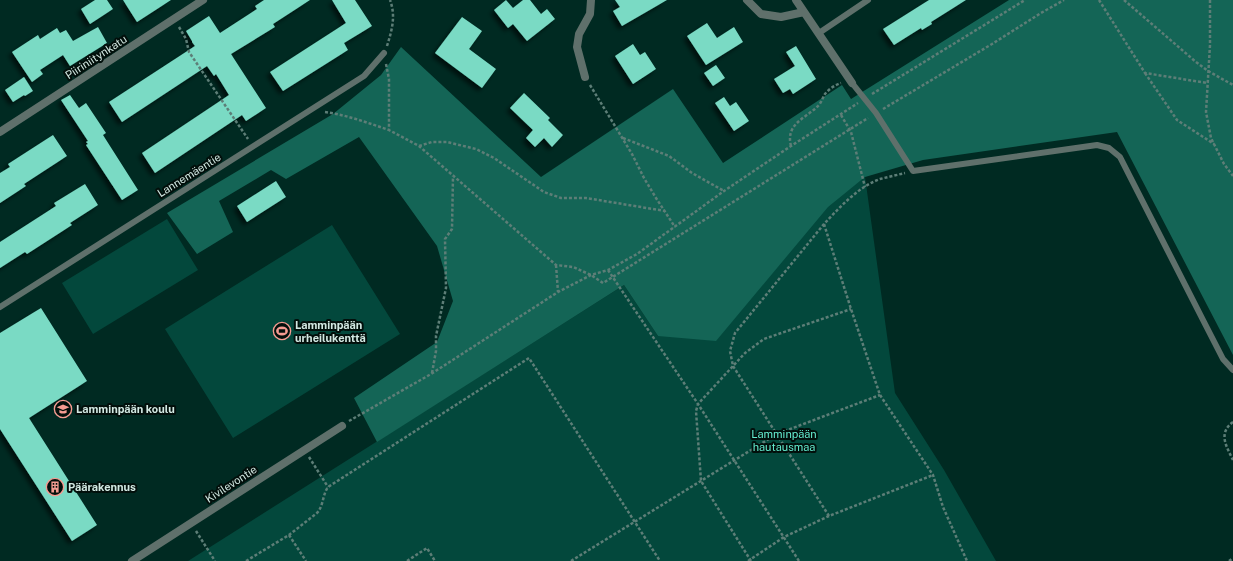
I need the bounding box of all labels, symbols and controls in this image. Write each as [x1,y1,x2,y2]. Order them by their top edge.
street label: Piiriniitynkatu [63,33,129,81]
street label: Lannemäentie [155,151,223,199]
place label: Lamminpään urheilukenttä [295,319,366,344]
sports icon: Lamminpään urheilukenttä [272,321,292,341]
school or university icon: Lamminpään koulu [53,399,73,419]
place label: Lamminpään koulu [76,403,175,415]
park label: Lamminpään hautausmaa [751,428,817,453]
street label: Kivilevontie [203,463,259,505]
building icon: Päärakennus [45,477,65,497]
place label: Päärakennus [68,481,136,493]

